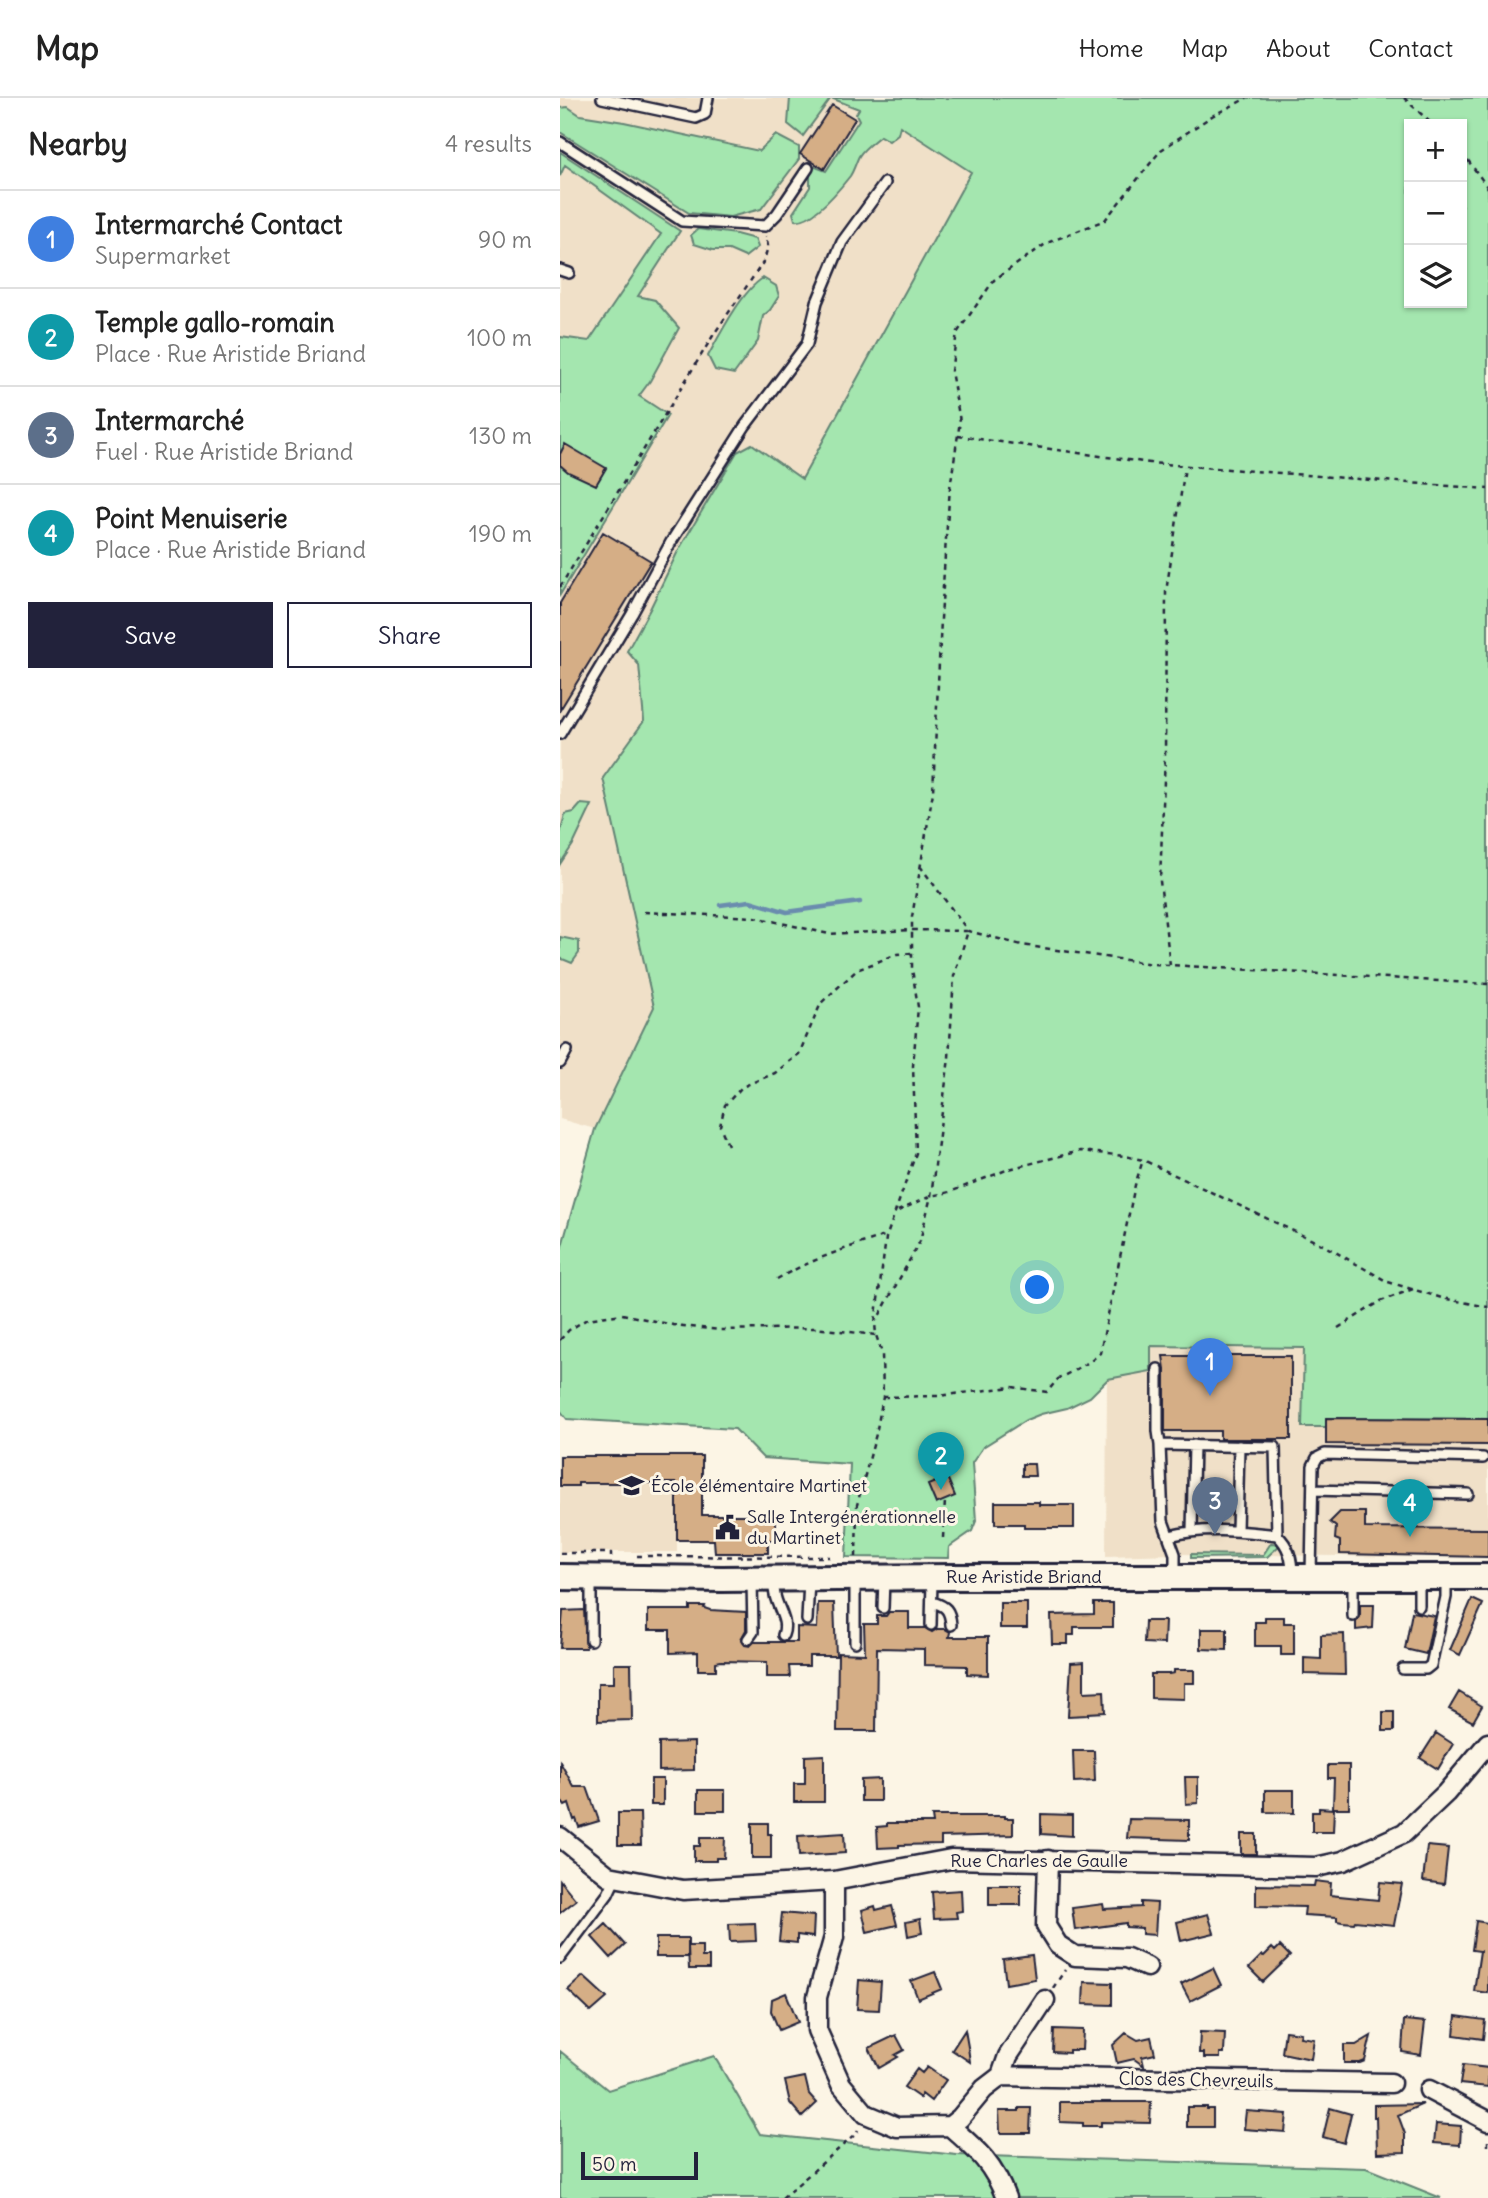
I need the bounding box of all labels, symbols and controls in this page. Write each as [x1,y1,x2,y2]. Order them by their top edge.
text: Map [35,27,99,69]
text: Home [1079,33,1143,63]
text: Map [1181,33,1228,63]
text: About [1266,33,1330,63]
text: Contact [1368,33,1453,63]
map controls [1404,119,1467,308]
button: + [1404,119,1467,182]
text: Nearby [28,125,128,163]
text: 4 results [445,129,532,158]
button: − [1404,182,1467,245]
text: Intermarché Contact [95,208,342,241]
text: 1 [46,225,56,254]
text: 90 m [478,225,532,254]
text: Supermarket [95,241,231,270]
button: layers [1404,245,1467,308]
text: Temple gallo-romain [95,306,334,339]
text: 2 [45,323,57,352]
text: 100 m [467,323,532,352]
text: Place · Rue Aristide Briand [95,339,366,368]
text: Intermarché [95,404,244,437]
text: 3 [44,421,58,450]
text: 130 m [469,421,532,450]
text: Fuel · Rue Aristide Briand [95,437,353,466]
text: Point Menuiserie [95,502,287,535]
text: 4 [44,519,58,548]
text: 190 m [469,519,532,548]
text: Place · Rue Aristide Briand [95,535,366,564]
button: Save [28,602,273,668]
button: Share [287,602,532,668]
your location [1020,1270,1054,1304]
pin: 1 [1187,1338,1233,1396]
pin: 2 [918,1432,964,1490]
school or university icon: École élémentaire Martinet [617,1472,645,1500]
place label: École élémentaire Martinet [651,1474,867,1497]
pin: 3 [1192,1477,1238,1535]
pin: 4 [1387,1479,1433,1537]
place label: Salle Intergénérationnelle du Martinet [747,1505,956,1549]
public building icon: Salle Intergénérationnelle du Martinet [713,1513,741,1541]
street label: Rue Aristide Briand [946,1565,1102,1588]
street label: Rue Charles de Gaulle [950,1849,1128,1872]
street label: Clos des Chevreuils [1118,2067,1274,2092]
scale bar [581,2149,698,2181]
text: 50 m [592,2152,637,2176]

